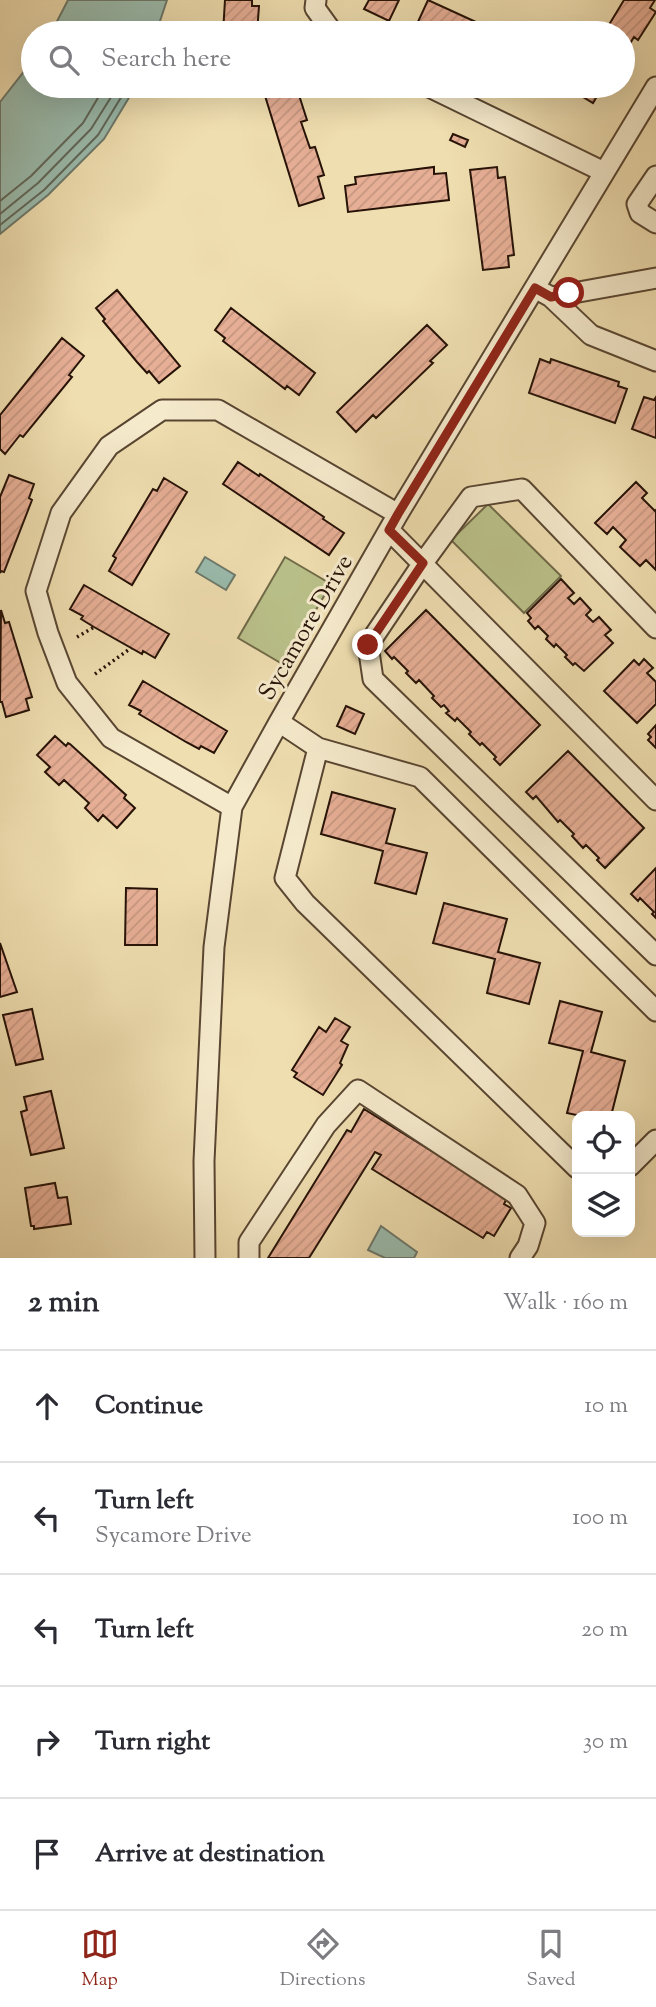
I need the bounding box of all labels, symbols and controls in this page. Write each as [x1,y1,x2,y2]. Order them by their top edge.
search box [21,21,635,98]
icon: search [45,41,83,79]
text: Search here [101,41,231,78]
route start [553,277,584,308]
street label: Sycamore Drive [251,549,362,707]
route end [352,629,383,660]
map controls [572,1111,635,1237]
button: locate [572,1111,635,1174]
button: layers [572,1174,635,1237]
text: 2 min [28,1282,100,1325]
text: Walk · 160 m [503,1287,628,1320]
icon: ahead [28,1387,66,1425]
text: Continue [95,1388,203,1425]
text: 10 m [584,1390,628,1423]
text: Turn left [95,1483,194,1520]
icon: left [28,1499,66,1537]
text: 100 m [572,1502,628,1535]
text: Sycamore Drive [95,1520,252,1553]
icon: left [28,1611,66,1649]
text: Turn left [95,1612,194,1649]
text: 20 m [581,1614,628,1647]
icon: right [28,1723,66,1761]
text: Turn right [95,1724,210,1761]
text: 30 m [583,1726,628,1759]
icon: arrive [28,1835,66,1873]
text: Arrive at destination [95,1836,325,1873]
tab: Map [81,1925,119,1994]
tab: Directions [280,1925,365,1994]
tab: Saved [527,1925,575,1994]

